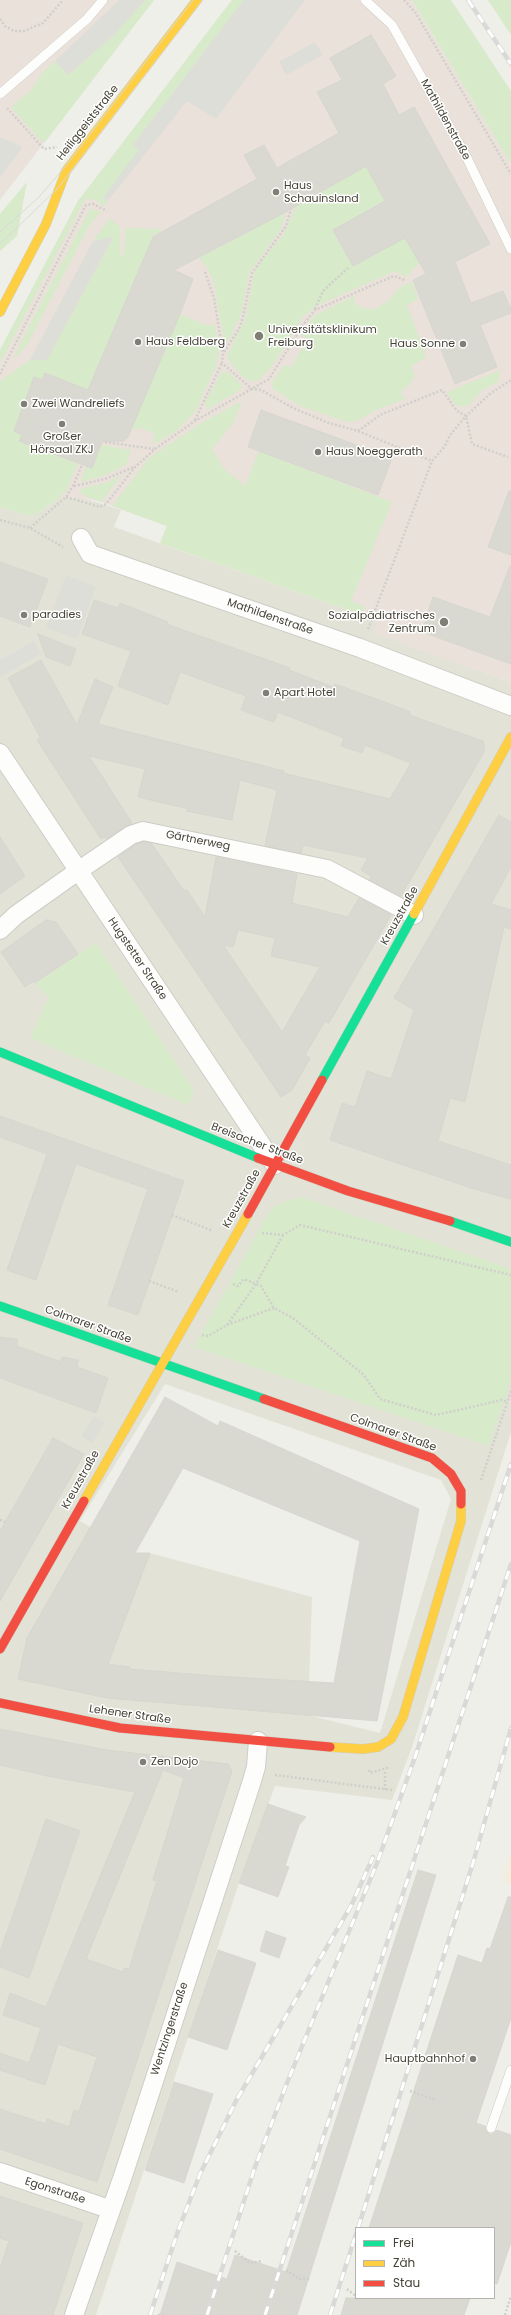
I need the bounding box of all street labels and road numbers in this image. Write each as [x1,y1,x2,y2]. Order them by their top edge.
street label: Mathildenstraße [417,77,473,163]
street label: Heiliggeiststraße [54,83,122,163]
street label: Mathildenstraße [225,596,315,638]
street label: Gärtnerweg [165,828,231,854]
street label: Kreuzstraße [378,884,422,948]
street label: Hugstetter Straße [104,915,170,1003]
street label: Breisacher Straße [209,1120,305,1168]
street label: Kreuzstraße [220,1167,264,1231]
street label: Colmarer Straße [43,1303,133,1347]
street label: Colmarer Straße [348,1411,438,1455]
street label: Kreuzstraße [59,1448,103,1512]
street label: Lehener Straße [88,1703,172,1727]
street label: Wentzingerstraße [149,1981,191,2077]
street label: Egonstraße [23,2175,87,2207]

